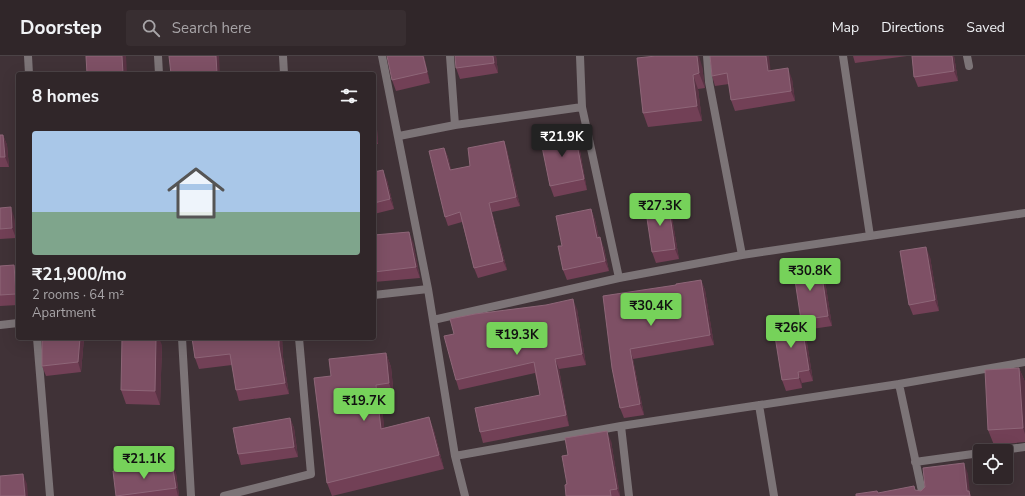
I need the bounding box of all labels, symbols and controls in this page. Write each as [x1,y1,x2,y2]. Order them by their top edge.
search box [126,10,406,46]
text: Doorstep [20,15,102,41]
icon: search [140,17,162,39]
text: Search here [172,18,251,38]
text: Map [832,18,859,37]
text: Directions [881,18,944,37]
text: Saved [966,18,1005,37]
text: 8 homes [32,85,99,108]
icon: filters [338,85,360,107]
pin: ₹21.9K [529,124,595,158]
text: ₹21.9K [540,128,584,146]
icon: home [160,157,232,229]
pin: ₹27.3K [627,193,693,227]
text: ₹27.3K [638,197,682,215]
pin: ₹30.8K [777,258,843,292]
text: ₹30.8K [788,262,832,280]
text: ₹21,900/mo [32,263,126,286]
text: 2 rooms · 64 m² [32,286,124,304]
pin: ₹30.4K [618,293,684,327]
text: ₹30.4K [629,297,673,315]
text: Apartment [32,304,95,322]
pin: ₹26K [767,315,815,349]
text: ₹26K [775,319,807,337]
pin: ₹19.3K [484,322,550,356]
text: ₹19.3K [495,326,539,344]
pin: ₹19.7K [331,388,397,422]
text: ₹19.7K [342,392,386,410]
map controls [973,444,1013,484]
button: locate [973,444,1013,484]
pin: ₹21.1K [111,446,177,480]
text: ₹21.1K [122,450,166,468]

